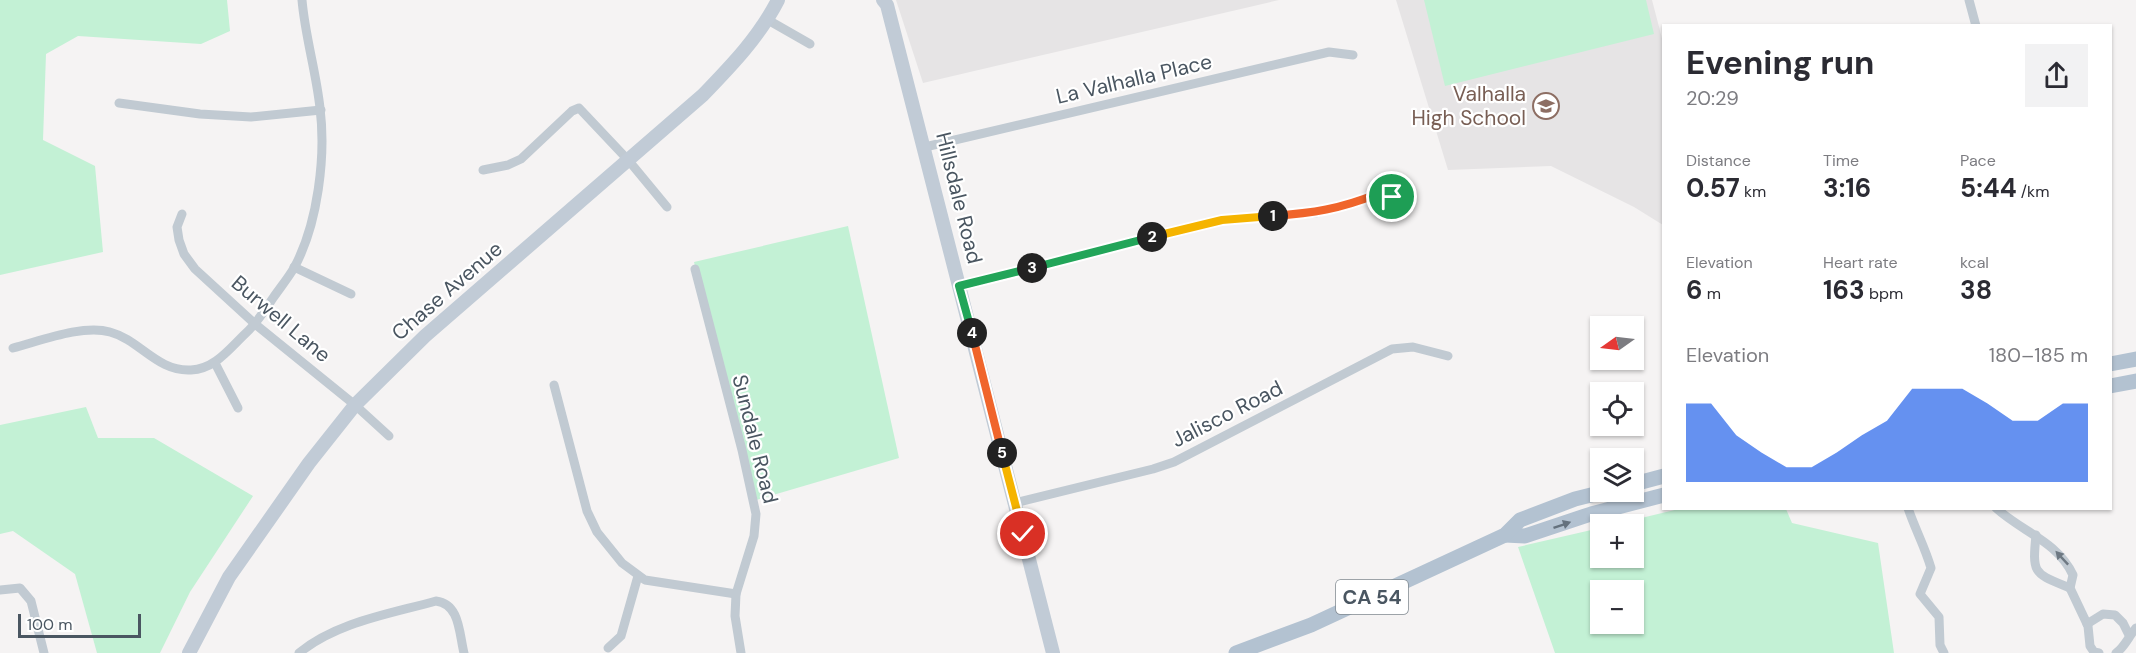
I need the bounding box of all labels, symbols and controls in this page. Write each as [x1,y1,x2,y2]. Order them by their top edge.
text: Evening run [1686,41,1874,84]
button: share [2025,44,2088,107]
street label: La Valhalla Place [1053,47,1215,111]
place label: Valhalla High School [1411,80,1526,132]
text: 20:29 [1686,85,1739,111]
school or university icon: Valhalla High School [1531,91,1561,121]
street label: Hillsdale Road [929,129,989,267]
text: Distance [1686,150,1751,171]
text: Time [1823,150,1859,171]
text: Pace [1960,150,1996,171]
pin [1366,171,1417,222]
text: 0.57 [1686,171,1740,205]
text: 3:16 [1823,171,1871,205]
text: 5:44 [1960,171,2017,205]
icon: arrive [1375,180,1408,213]
text: km [1740,181,1766,202]
text: /km [2017,181,2049,202]
pin: 1 [1258,201,1288,231]
text: 1 [1270,205,1276,226]
pin: 2 [1137,222,1167,252]
text: 2 [1147,226,1157,247]
street label: Chase Avenue [386,235,508,347]
text: Elevation [1686,252,1753,273]
text: Heart rate [1823,252,1898,273]
text: kcal [1960,252,1989,273]
pin: 3 [1017,253,1047,283]
text: 3 [1027,257,1037,278]
street label: Burwell Lane [225,269,337,369]
text: 6 [1686,273,1702,307]
text: 163 [1823,273,1865,307]
text: 38 [1960,273,1992,307]
text: m [1702,283,1721,304]
text: bpm [1865,283,1903,304]
north arrow [1590,316,1644,370]
map controls [1590,316,1644,634]
pin: 4 [957,318,987,348]
text: 4 [967,322,977,343]
text: Elevation [1686,342,1769,368]
text: 180–185 m [1989,342,2088,368]
street label: Sundale Road [725,372,785,506]
street label: Jalisco Road [1167,374,1287,454]
button: locate [1590,382,1644,436]
pin: 5 [987,438,1017,468]
text: 5 [997,442,1007,463]
button: layers [1590,448,1644,502]
pin [997,508,1048,559]
button: + [1590,514,1644,568]
icon: check [1006,517,1039,550]
one-way arrow [1553,519,1571,529]
one-way arrow [2055,550,2069,565]
road number: CA 54 [1336,580,1408,614]
button: − [1590,580,1644,634]
scale bar [18,611,141,638]
text: 100 m [27,614,72,635]

